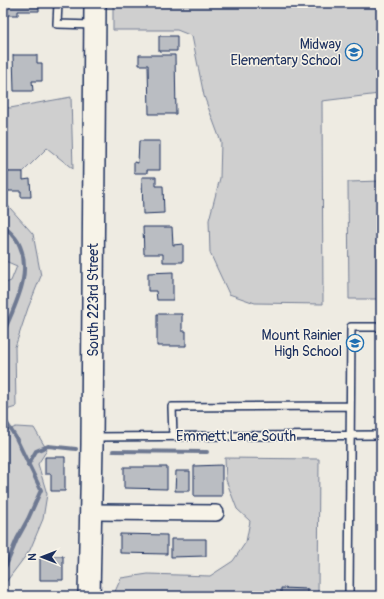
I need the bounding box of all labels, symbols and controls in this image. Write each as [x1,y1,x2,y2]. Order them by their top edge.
place label: Midway Elementary School [230,36,341,69]
school or university icon: Midway Elementary School [344,42,364,62]
street label: South 223rd Street [85,243,102,357]
place label: Mount Rainier High School [262,327,342,360]
school or university icon: Mount Rainier High School [345,333,365,353]
street label: Emmett Lane South [176,428,296,445]
north arrow [22,537,62,577]
text: N [26,553,39,561]

